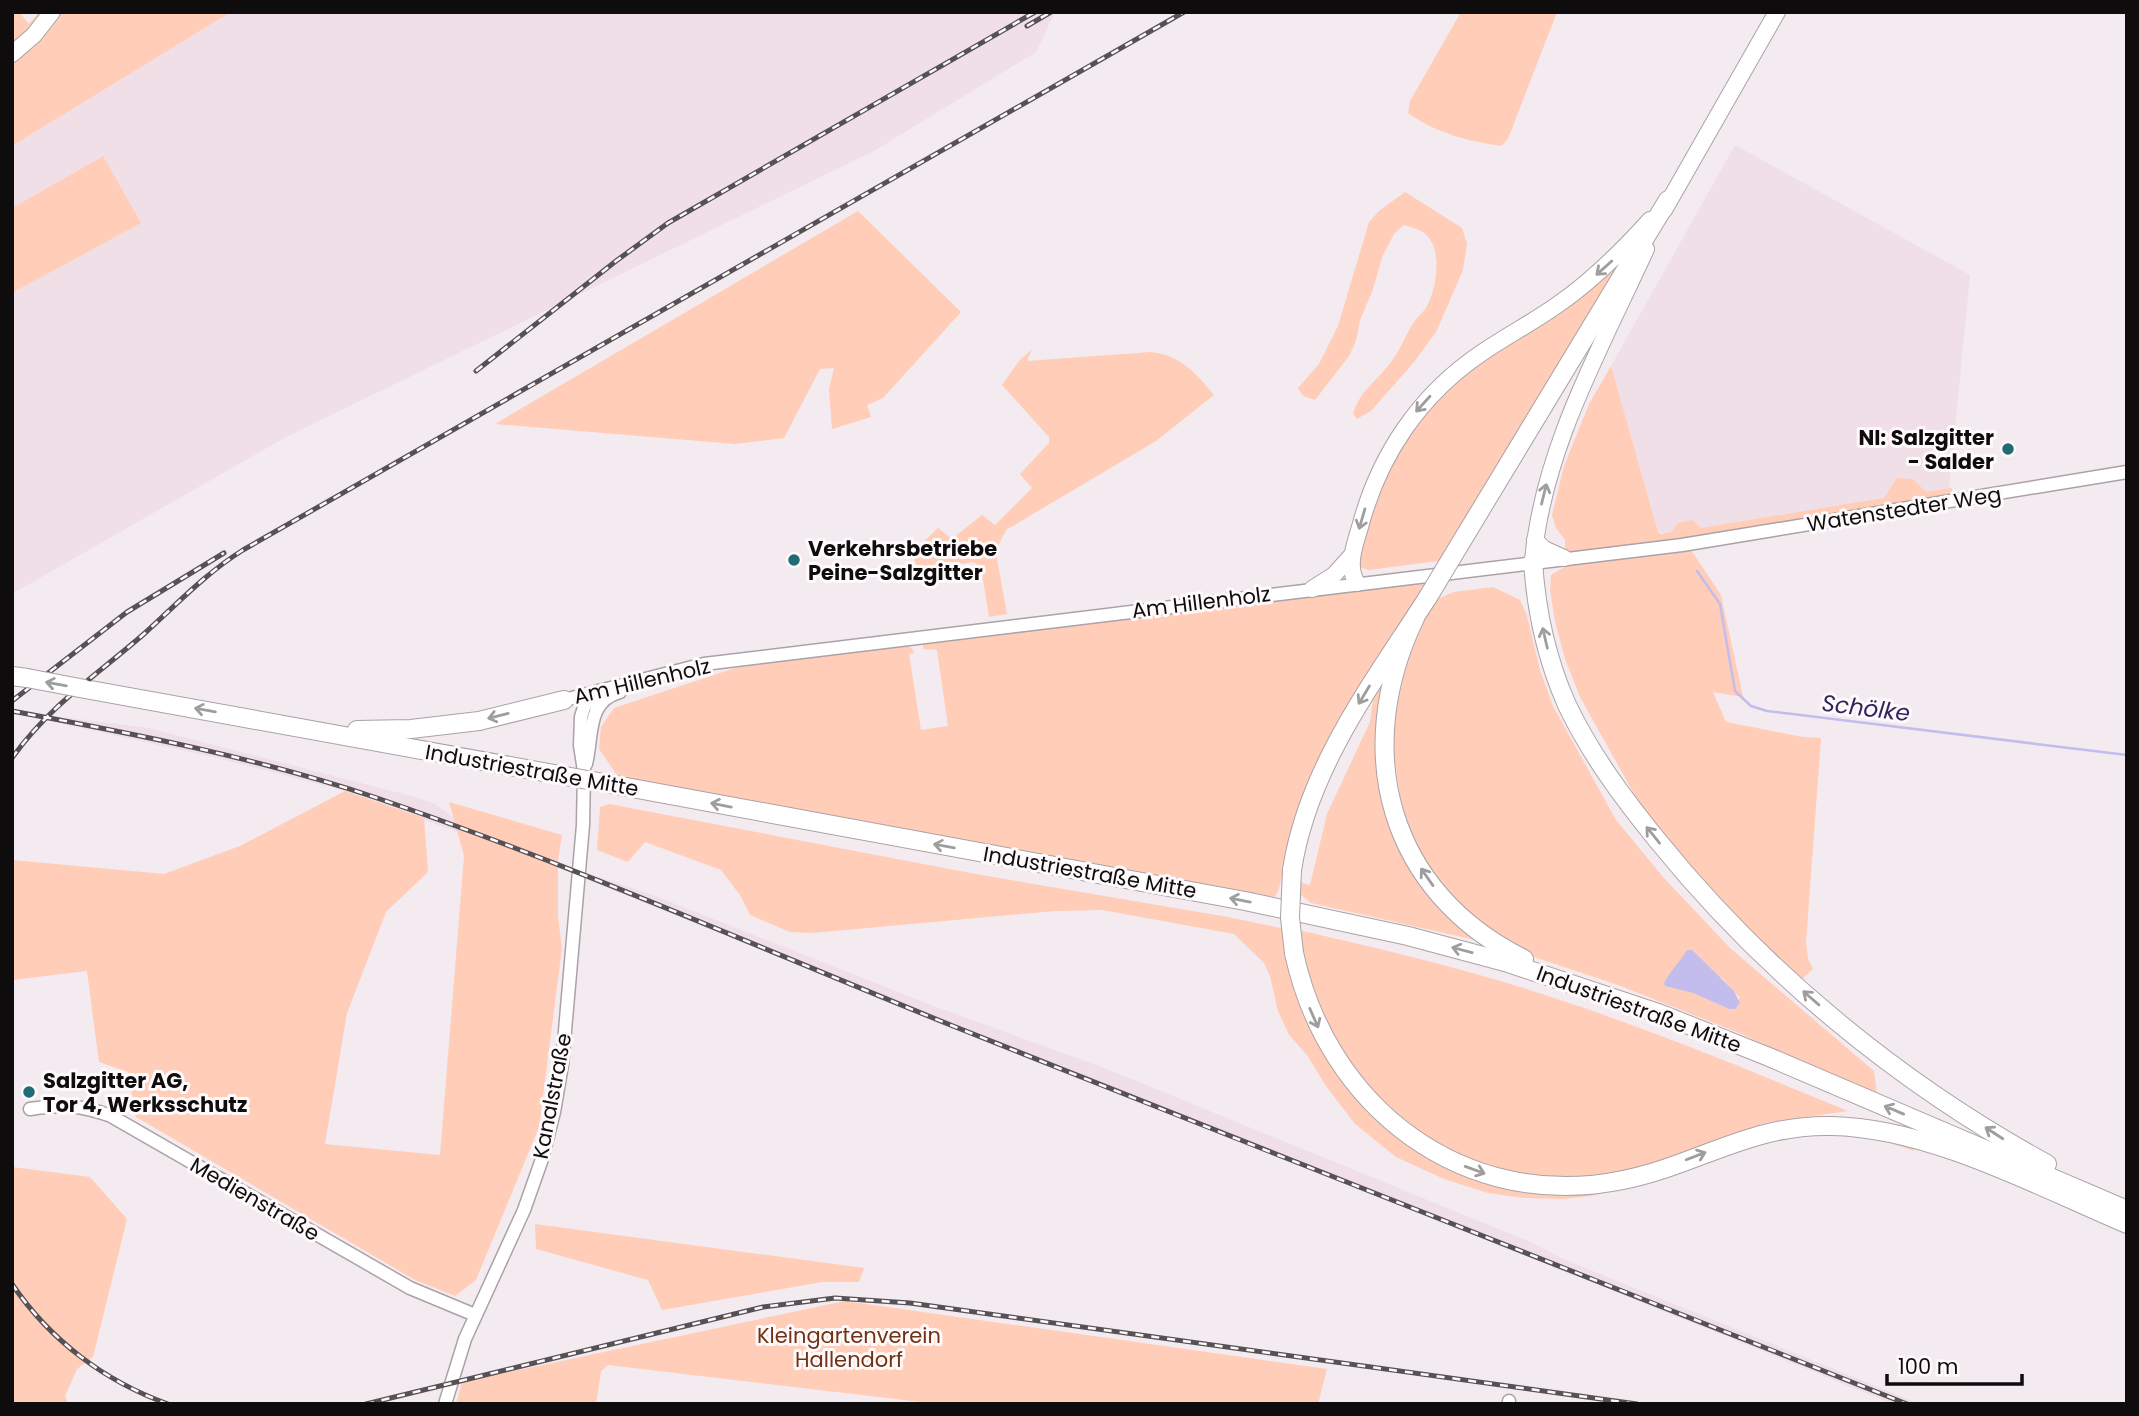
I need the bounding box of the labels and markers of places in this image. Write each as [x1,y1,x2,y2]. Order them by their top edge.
place label: NI: Salzgitter - Salder [1858,423,1994,476]
marker: NI: Salzgitter - Salder [2000,441,2016,457]
place label: Verkehrsbetriebe Peine-Salzgitter [808,534,997,587]
marker: Verkehrsbetriebe Peine-Salzgitter [786,552,802,568]
place label: Salzgitter AG, Tor 4, Werksschutz [43,1066,247,1119]
marker: Salzgitter AG, Tor 4, Werksschutz [21,1084,37,1100]

